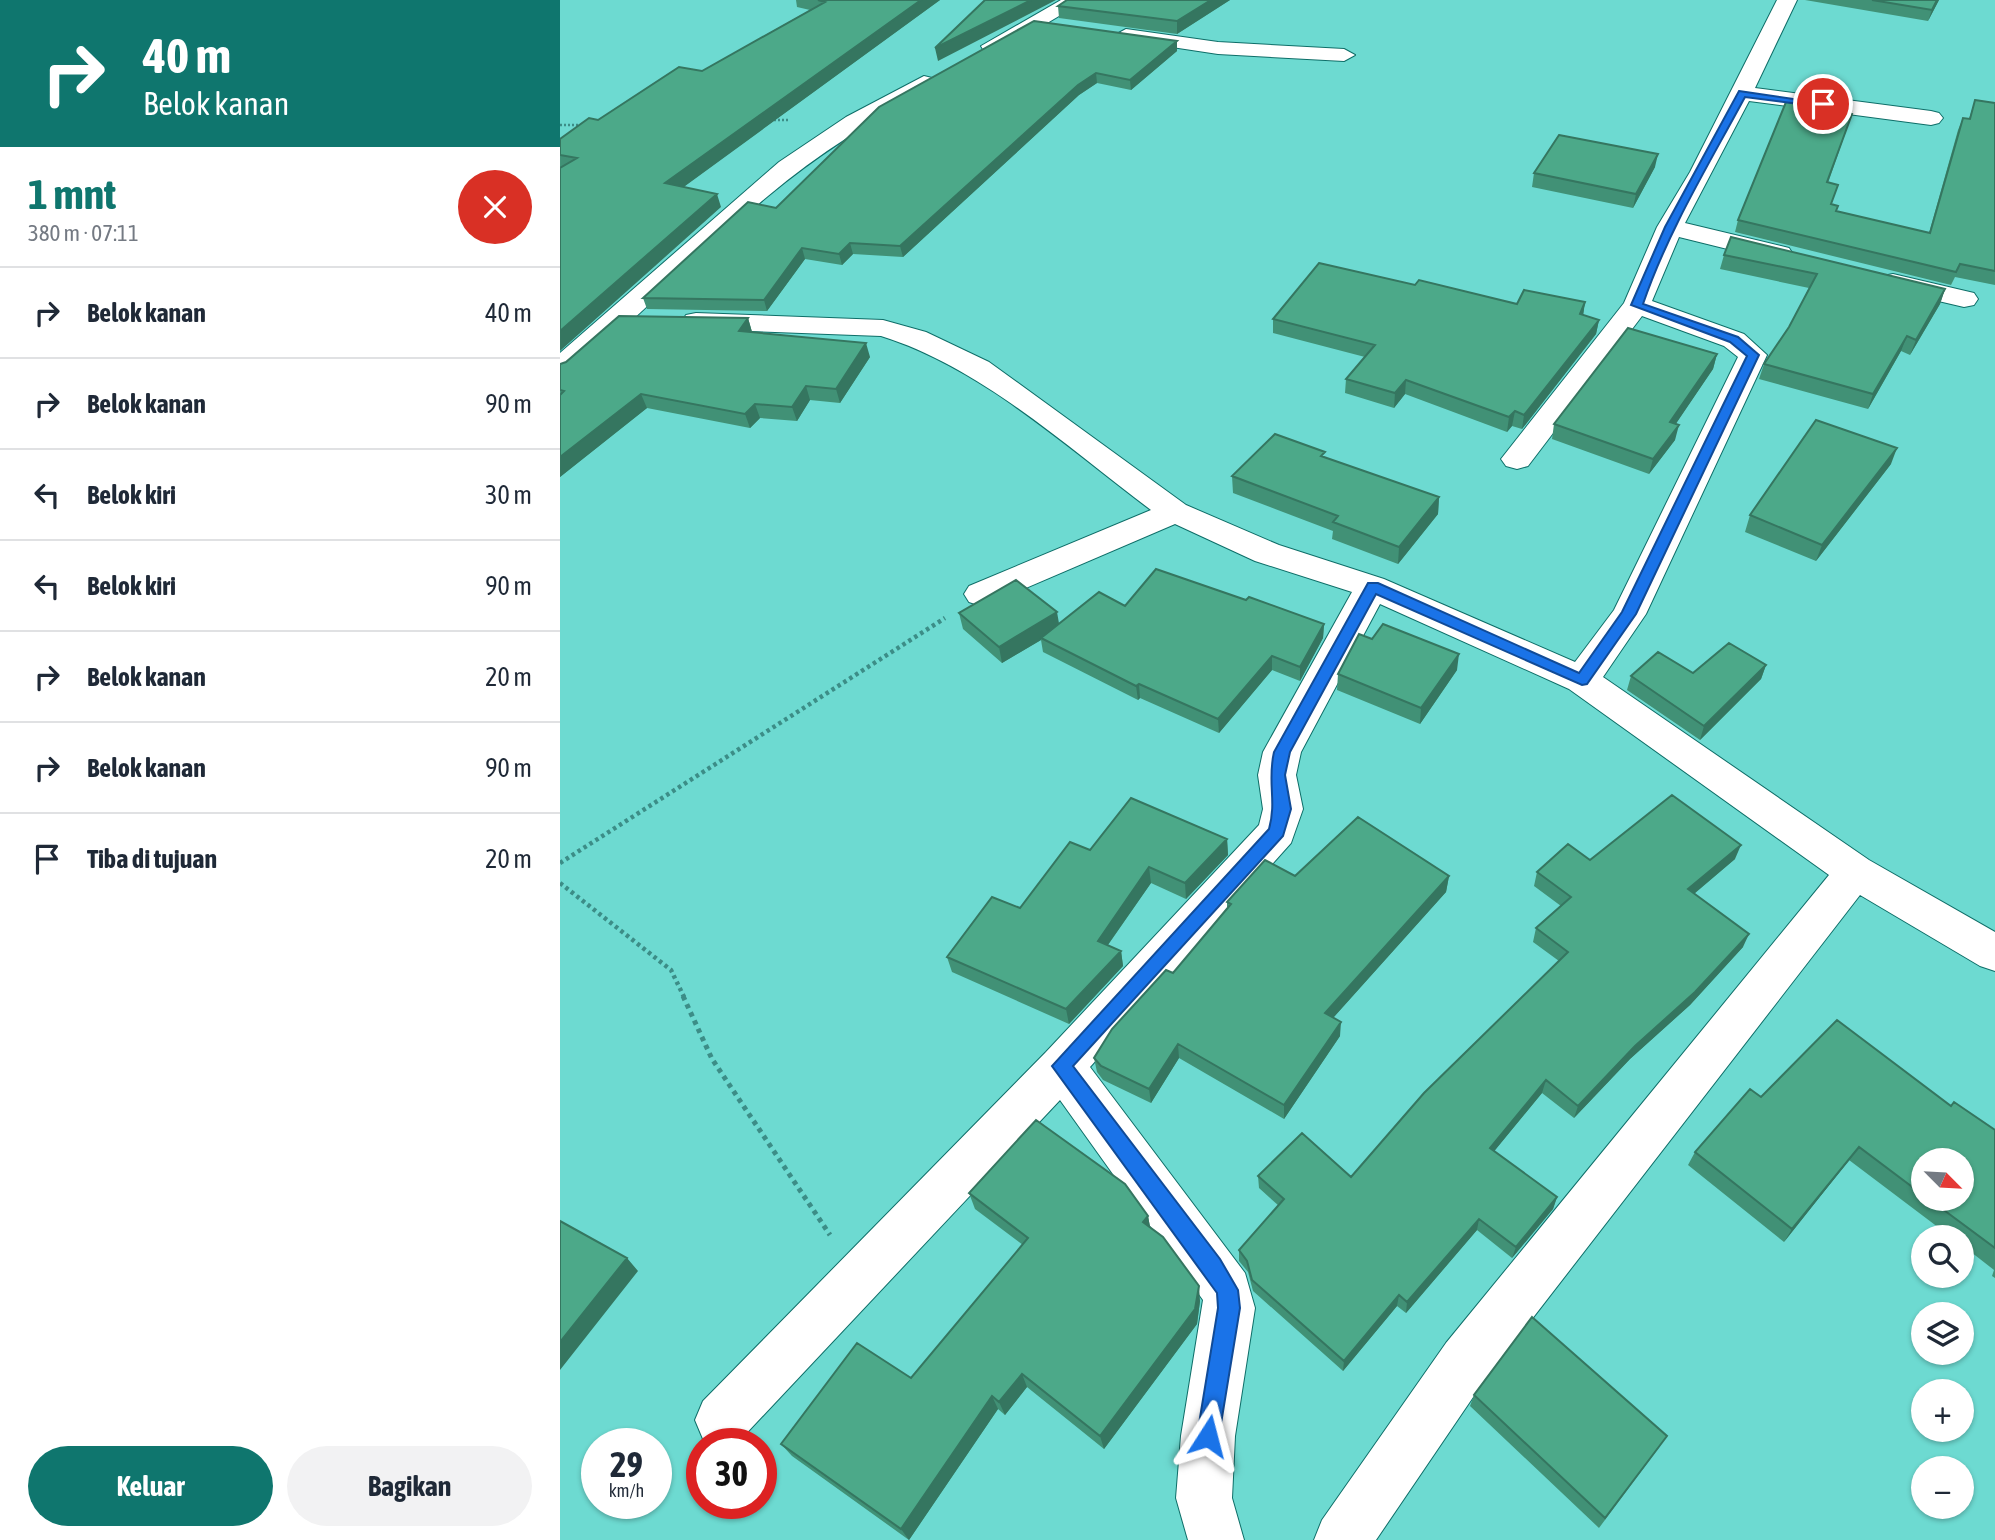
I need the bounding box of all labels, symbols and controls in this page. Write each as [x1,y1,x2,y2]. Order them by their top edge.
text: 40 m [143,27,231,83]
icon: right [28,28,119,119]
pin [1793,74,1853,134]
text: Belok kanan [143,85,289,122]
icon: arrive [1804,85,1842,123]
text: 1 mnt [28,170,116,218]
button: close [458,170,532,244]
text: 380 m · 07:11 [28,220,139,246]
icon: right [28,294,66,332]
text: Belok kanan [87,298,206,328]
text: 40 m [485,298,532,328]
icon: right [28,385,66,423]
text: Belok kanan [87,389,206,419]
text: 90 m [485,389,532,419]
icon: left [28,476,66,514]
text: Belok kiri [87,480,176,510]
text: 30 m [485,480,532,510]
icon: left [28,567,66,605]
text: Belok kiri [87,571,176,601]
text: 90 m [485,571,532,601]
icon: right [28,658,66,696]
text: Belok kanan [87,662,206,692]
text: 20 m [485,662,532,692]
icon: right [28,749,66,787]
text: Belok kanan [87,753,206,783]
text: 90 m [485,753,532,783]
icon: arrive [28,840,66,878]
text: Tiba di tujuan [87,844,217,874]
text: 20 m [485,844,532,874]
north arrow [1911,1148,1974,1211]
map controls [1911,1148,1974,1519]
button: search [1911,1225,1974,1288]
button: layers [1911,1302,1974,1365]
button: + [1911,1379,1974,1442]
position arrow [1171,1399,1245,1473]
speed limit sign: 30 [686,1428,777,1519]
text: 29 [610,1444,643,1484]
button: Keluar [28,1446,273,1526]
button: Bagikan [287,1446,532,1526]
button: − [1911,1456,1974,1519]
text: km/h [609,1480,644,1501]

